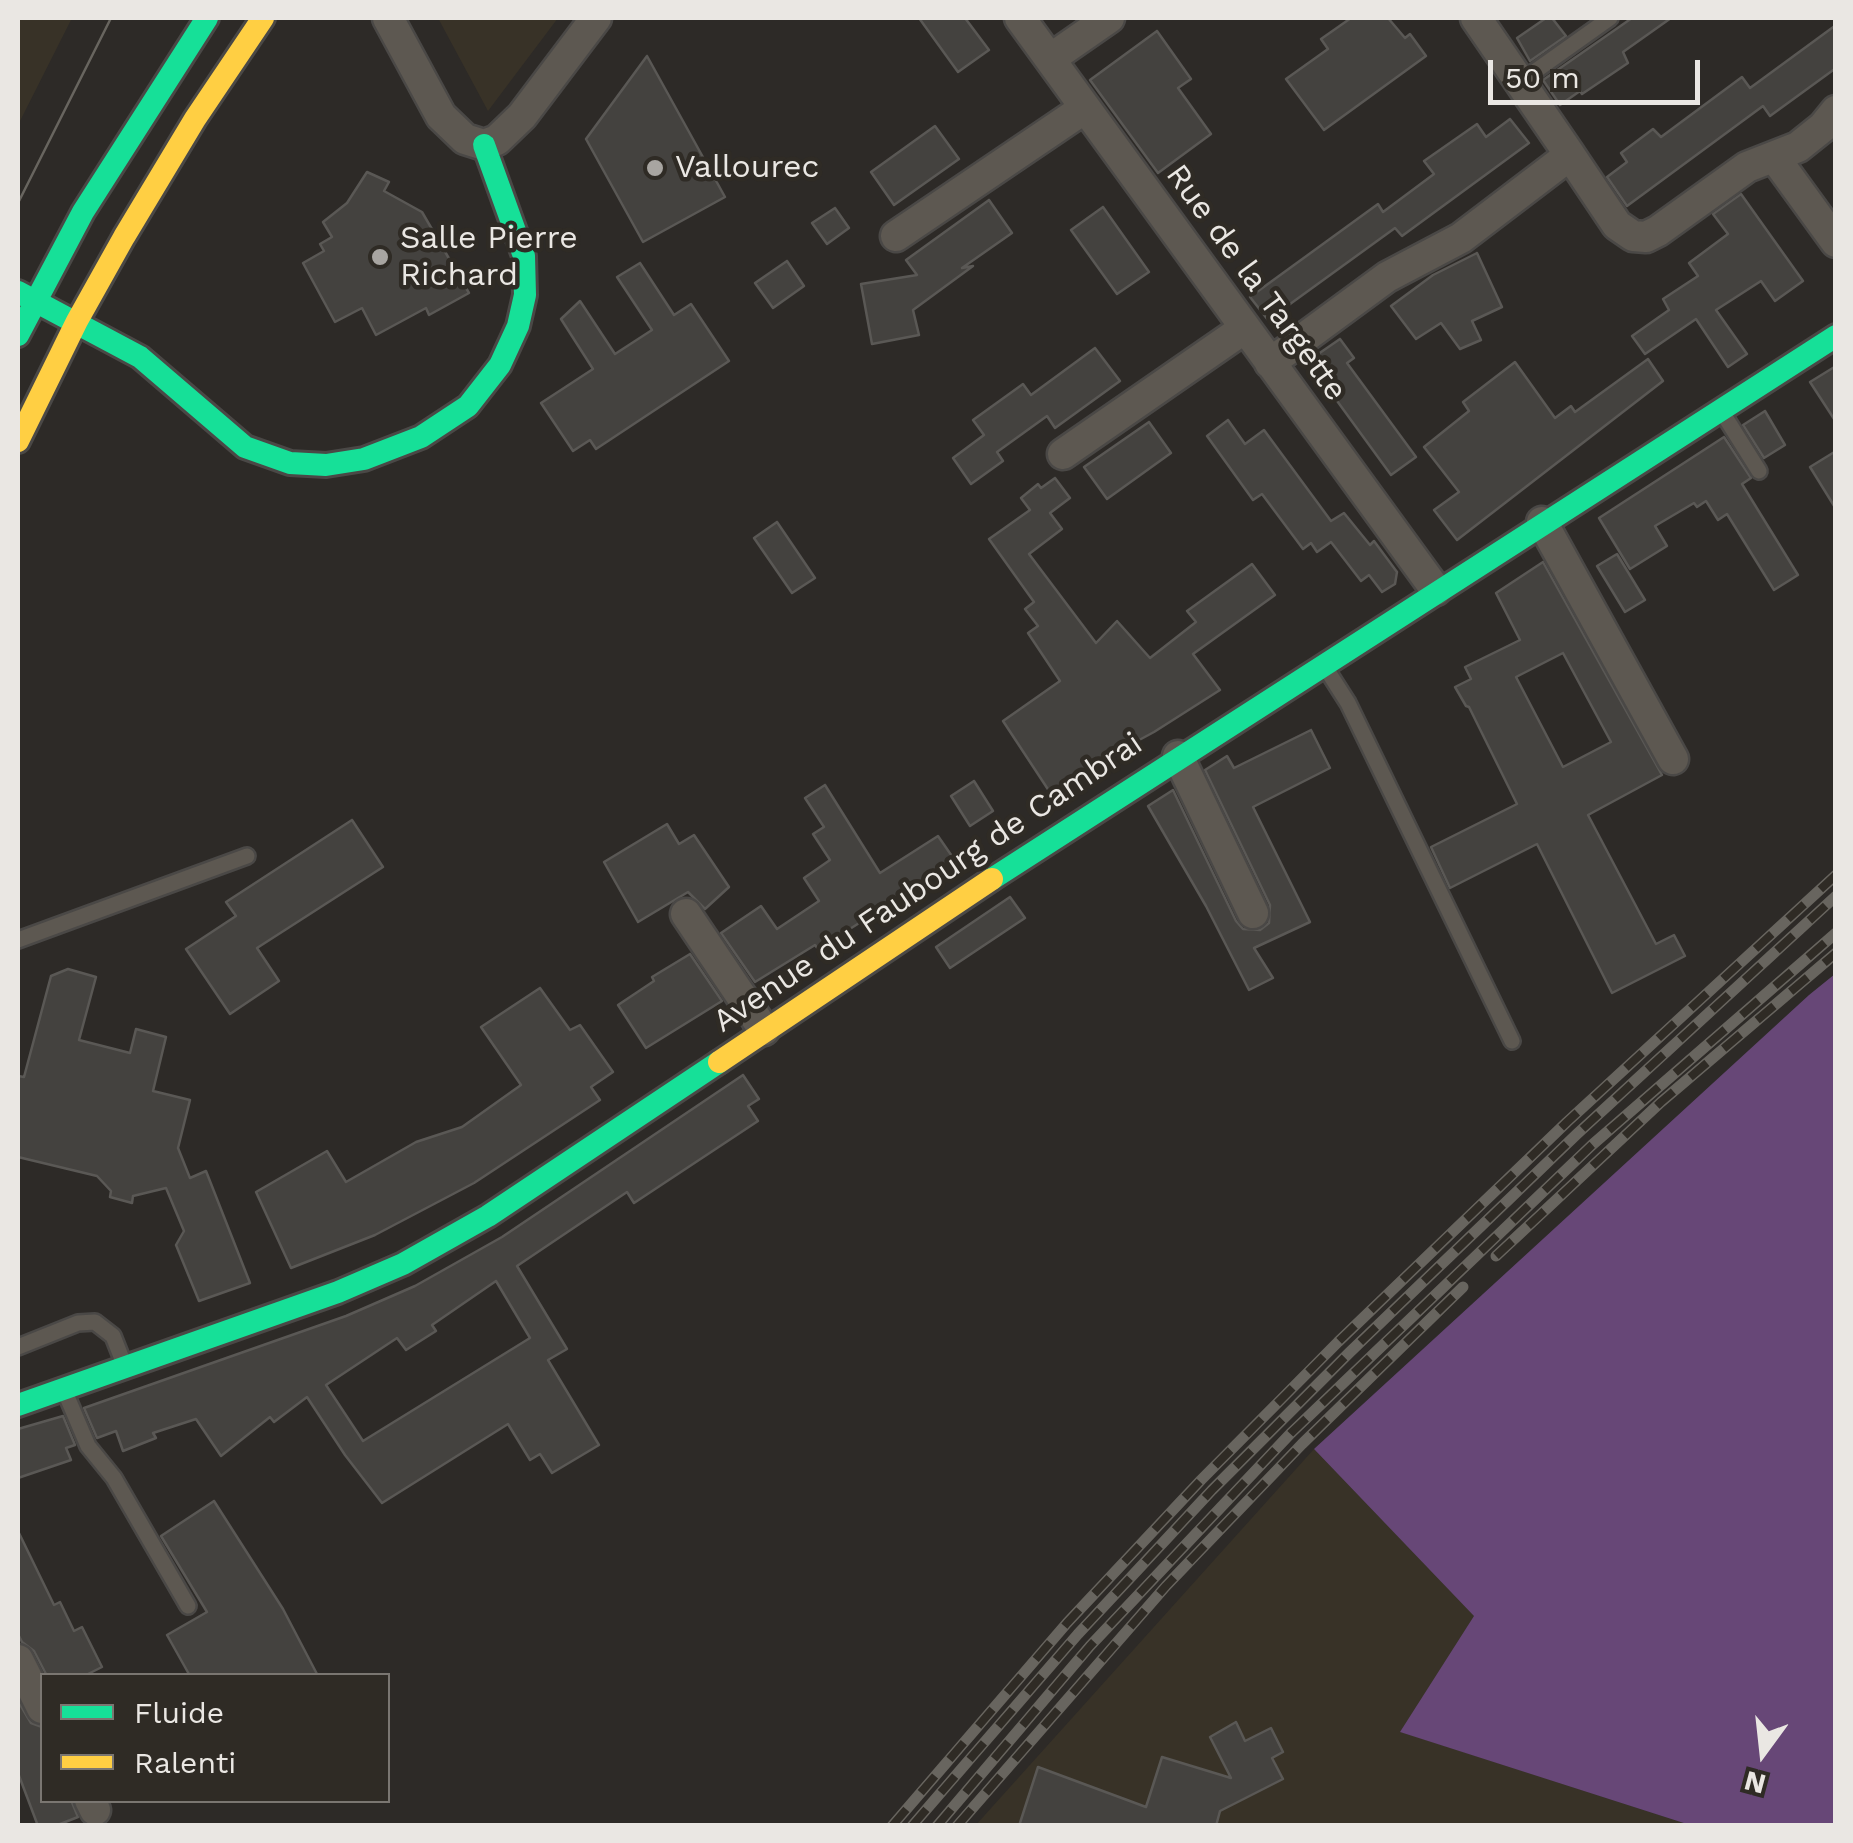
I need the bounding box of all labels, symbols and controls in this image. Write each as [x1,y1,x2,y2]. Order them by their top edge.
scale bar [1493,40,1706,102]
text: 50 m [1505,60,1580,95]
place label: Vallourec [675,149,819,187]
marker: Vallourec [644,157,666,179]
street label: Rue de la Targette [1157,157,1355,409]
place label: Salle Pierre Richard [400,220,578,295]
marker: Salle Pierre Richard [369,246,391,268]
street label: Avenue du Faubourg de Cambrai [706,725,1150,1041]
legend [40,1673,390,1803]
text: Fluide [134,1695,224,1730]
north arrow [1713,1703,1813,1803]
text: Ralenti [134,1745,236,1780]
text: N [1741,1764,1769,1801]

